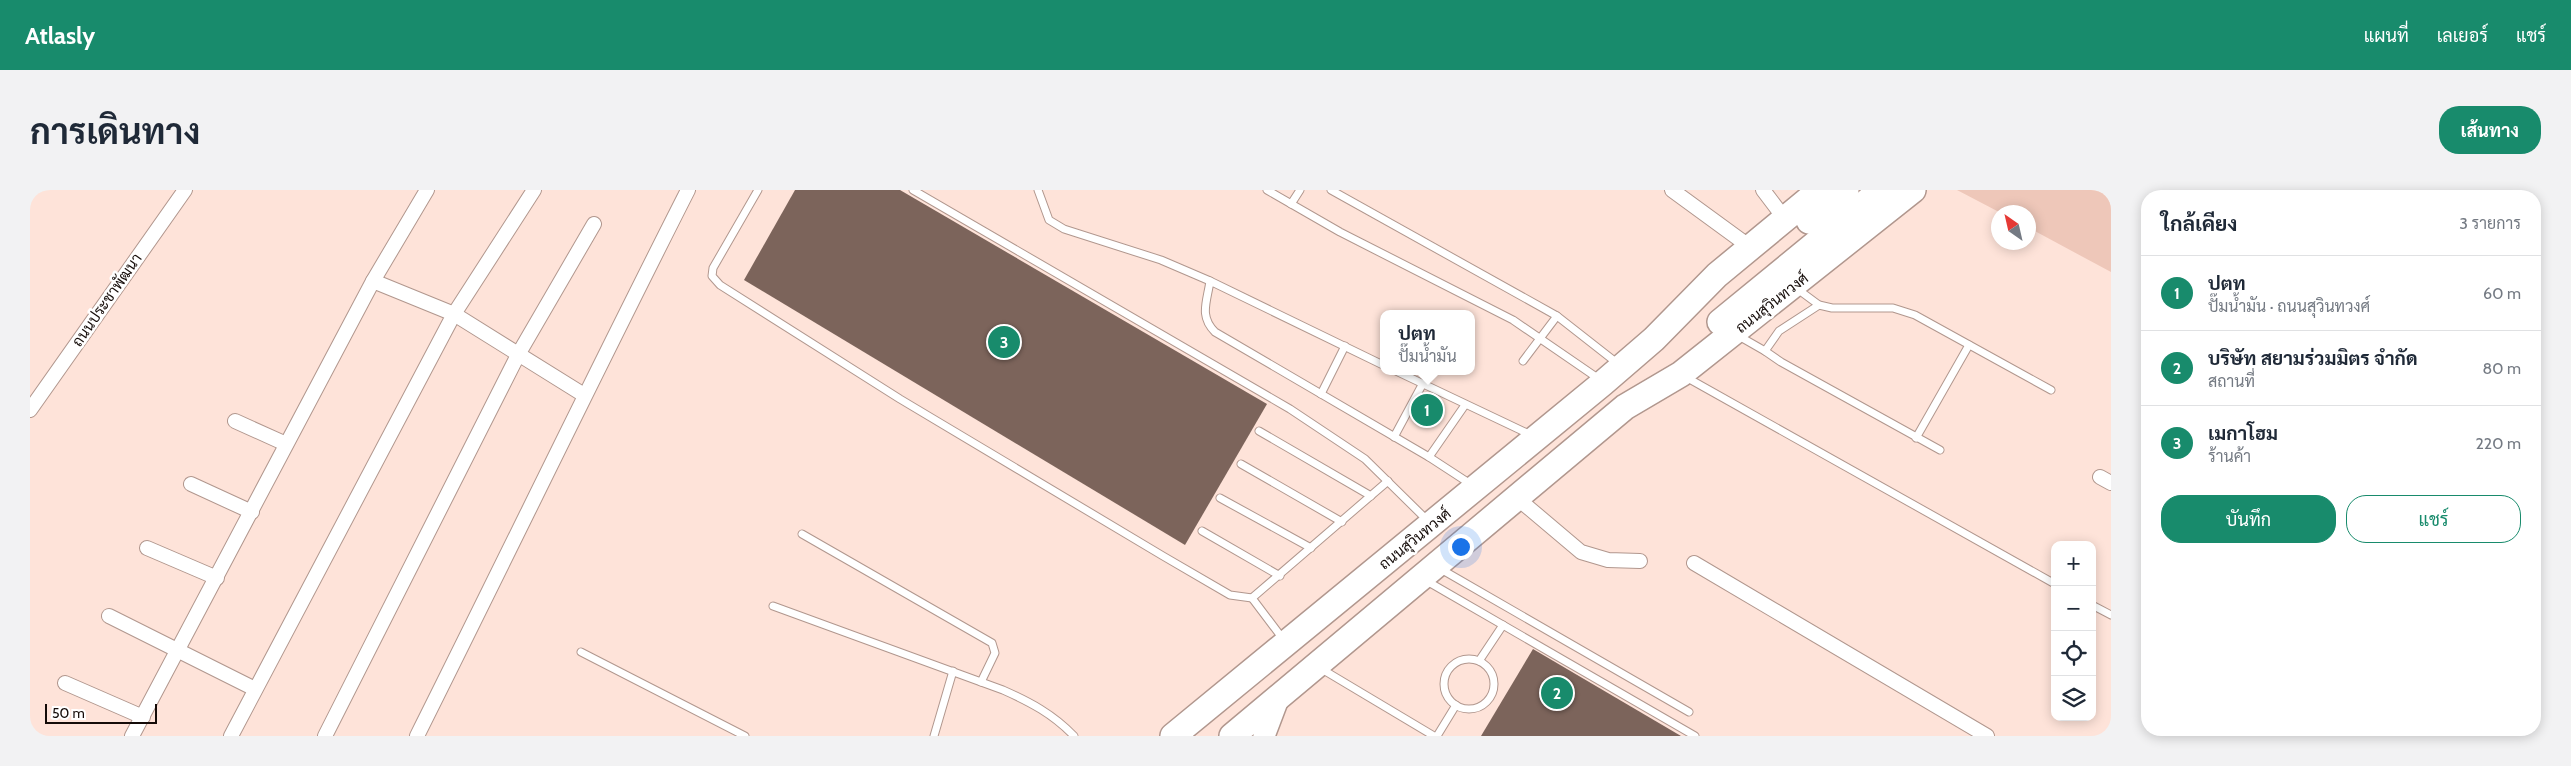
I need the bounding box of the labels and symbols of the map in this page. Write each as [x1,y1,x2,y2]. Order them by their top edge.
north arrow [1991,205,2036,250]
street label: ถนนประชาพัฒนา [68,250,146,350]
street label: ถนนสุวินทวงศ์ [1732,268,1813,338]
pin: 3 [988,323,1020,361]
pin: 1 [1411,391,1443,429]
street label: ถนนสุวินทวงศ์ [1375,504,1456,575]
your location [1448,534,1474,560]
pin: 2 [1541,674,1573,712]
scale bar [45,701,158,724]

